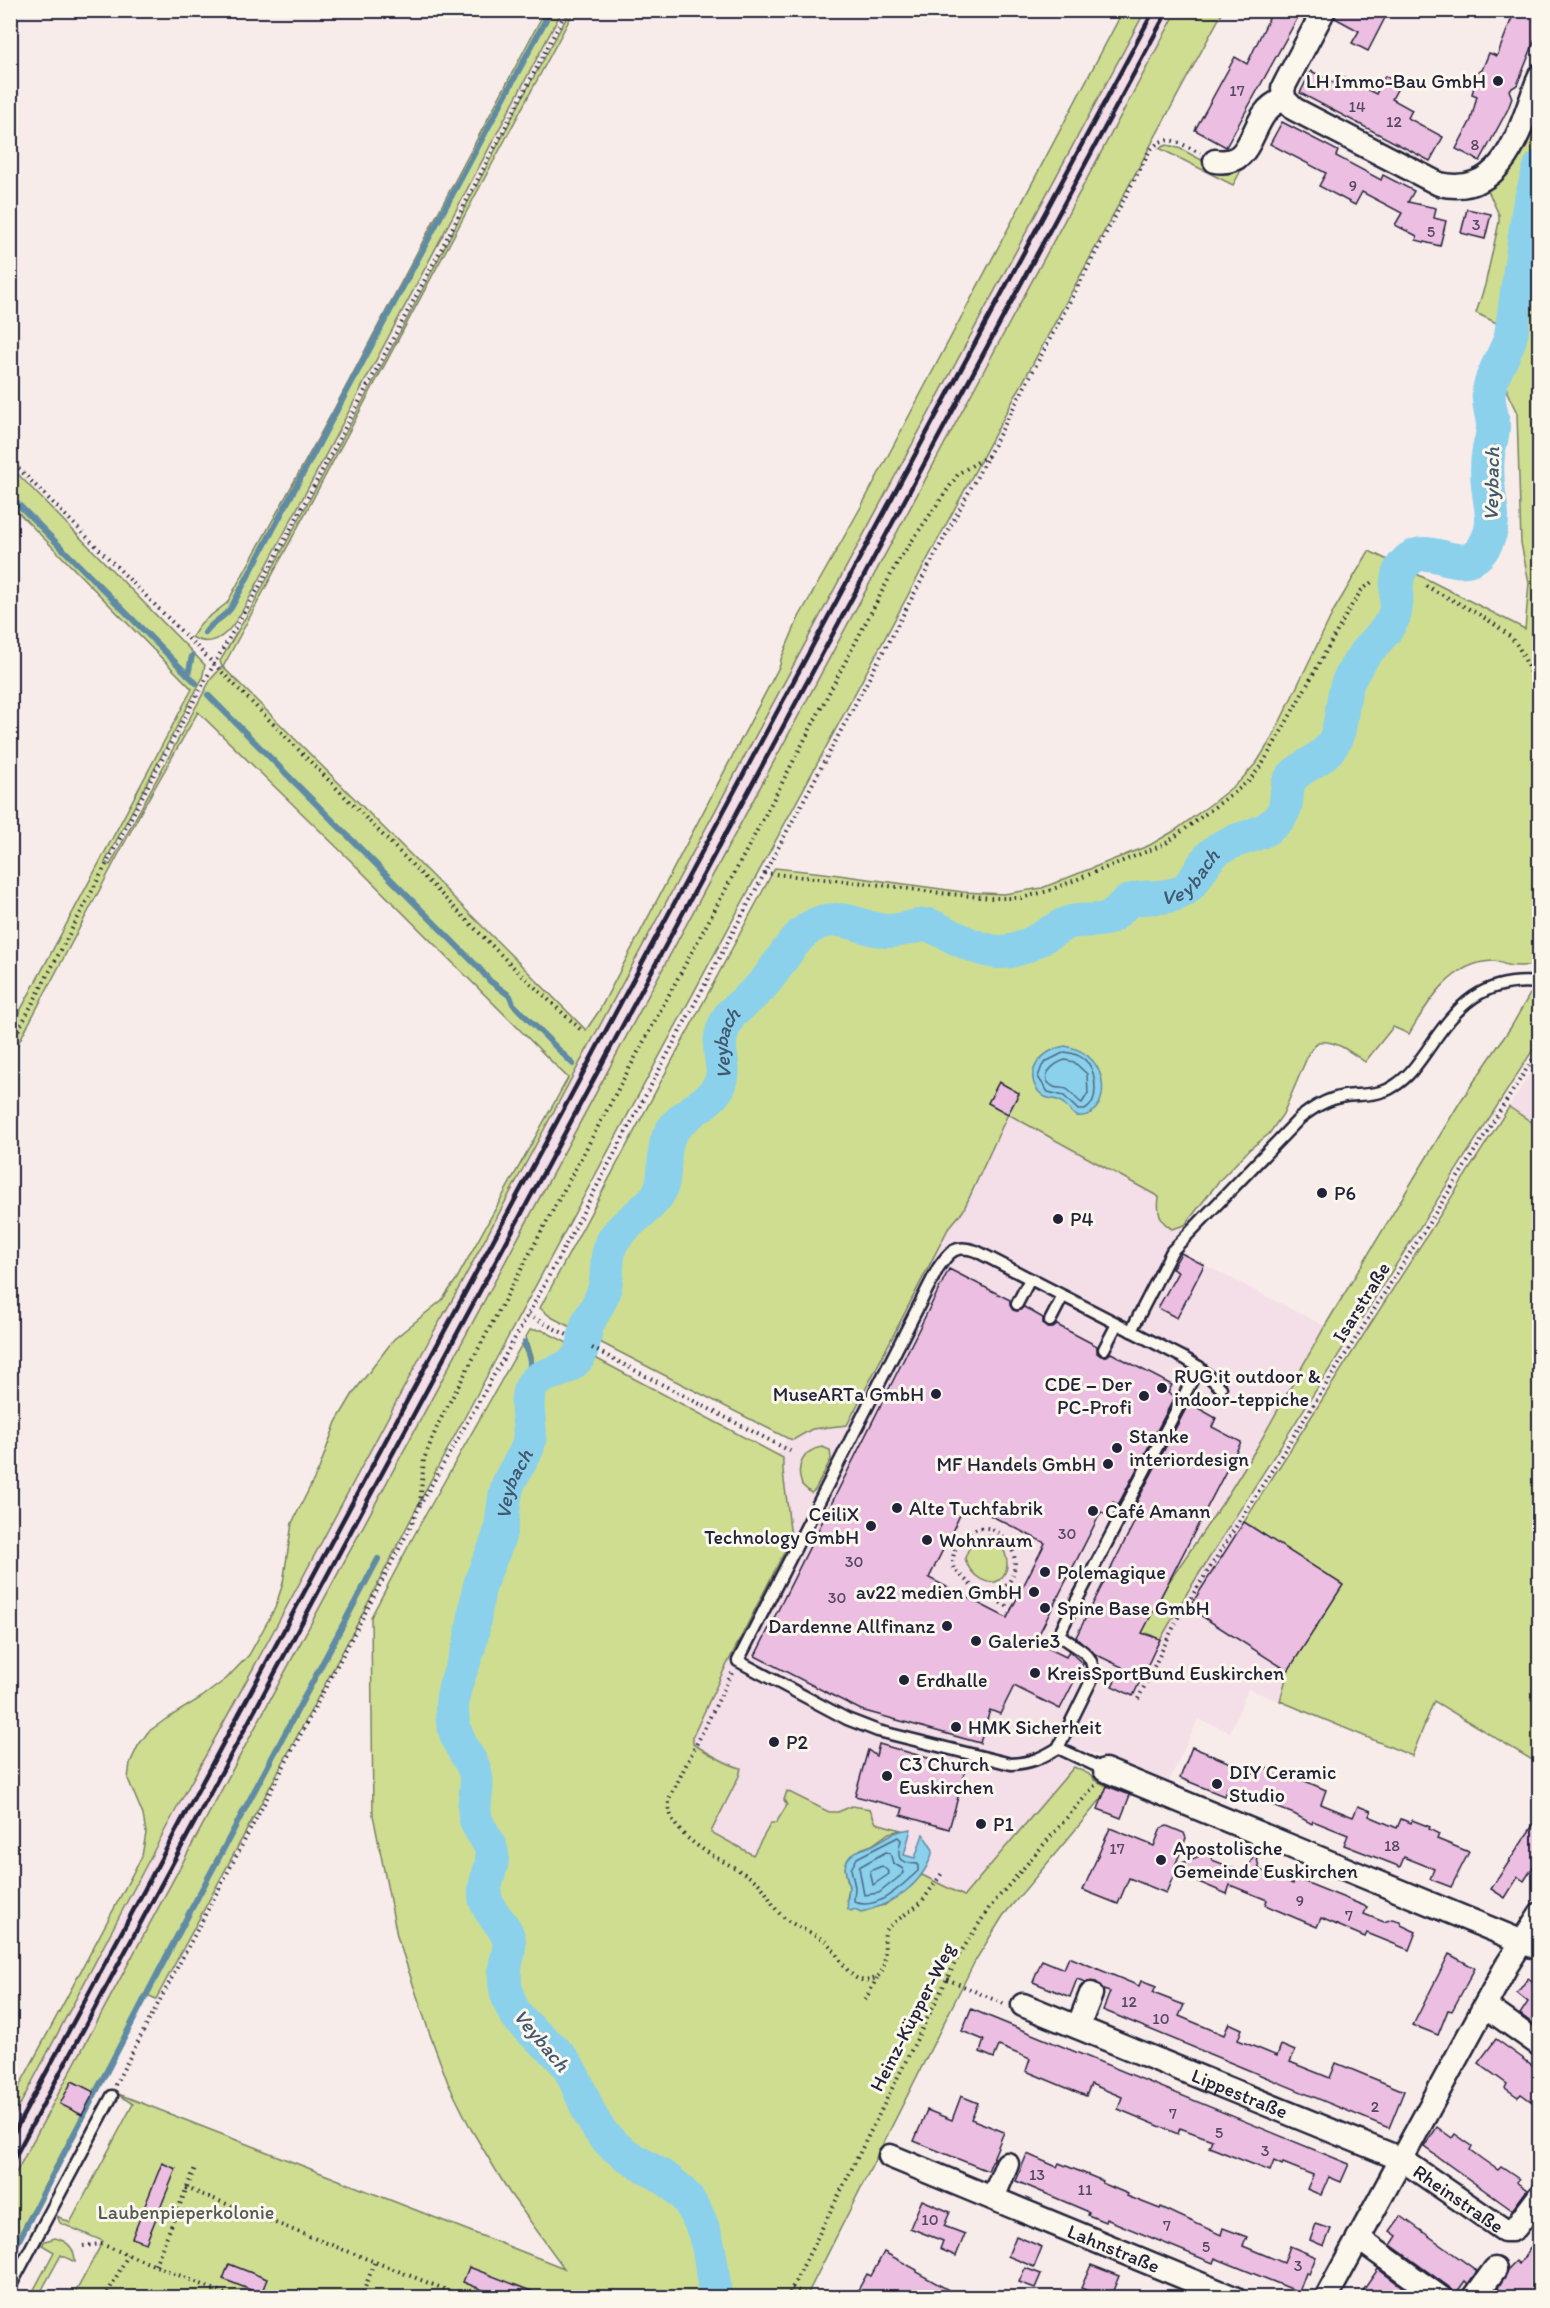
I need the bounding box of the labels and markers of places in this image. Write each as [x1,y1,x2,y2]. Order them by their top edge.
place label: LH Immo-Bau GmbH [1306,69,1486,93]
marker: LH Immo-Bau GmbH [1491,74,1505,88]
place label: P6 [1334,1181,1356,1205]
marker: P6 [1315,1186,1329,1200]
place label: P4 [1070,1207,1093,1231]
marker: P4 [1051,1212,1065,1226]
place label: RUG.it outdoor & indoor-teppiche [1174,1364,1321,1411]
place label: CDE – Der PC-Profi [1045,1372,1132,1419]
marker: RUG.it outdoor & indoor-teppiche [1155,1381,1169,1395]
place label: MuseARTa GmbH [773,1382,924,1406]
marker: MuseARTa GmbH [929,1387,943,1401]
marker: CDE – Der PC-Profi [1137,1389,1151,1403]
place label: Stanke interiordesign [1129,1424,1249,1471]
marker: Stanke interiordesign [1110,1441,1124,1455]
place label: MF Handels GmbH [936,1452,1096,1476]
marker: MF Handels GmbH [1101,1457,1115,1471]
place label: Alte Tuchfabrik [909,1496,1043,1520]
place label: Café Amann [1105,1499,1211,1523]
marker: Alte Tuchfabrik [890,1501,904,1515]
place label: CeiliX Technology GmbH [704,1502,859,1549]
marker: Café Amann [1086,1504,1100,1518]
marker: CeiliX Technology GmbH [864,1519,878,1533]
place label: Wohnraum [939,1528,1033,1552]
marker: Wohnraum [920,1533,934,1547]
place label: Polemagique [1057,1560,1166,1584]
marker: Polemagique [1038,1565,1052,1579]
place label: av22 medien GmbH [856,1580,1022,1604]
marker: av22 medien GmbH [1027,1585,1041,1599]
place label: Spine Base GmbH [1057,1596,1210,1620]
marker: Spine Base GmbH [1038,1601,1052,1615]
place label: Dardenne Allfinanz [768,1614,936,1638]
marker: Dardenne Allfinanz [940,1619,954,1633]
place label: Galerie3 [988,1629,1061,1653]
marker: Galerie3 [969,1634,983,1648]
place label: KreisSportBund Euskirchen [1047,1661,1284,1685]
marker: KreisSportBund Euskirchen [1028,1666,1042,1680]
place label: Erdhalle [916,1668,987,1692]
marker: Erdhalle [897,1673,911,1687]
place label: HMK Sicherheit [968,1715,1102,1739]
marker: HMK Sicherheit [949,1720,963,1734]
place label: P2 [786,1730,808,1754]
marker: P2 [767,1735,781,1749]
place label: C3 Church Euskirchen [899,1752,994,1799]
place label: DIY Ceramic Studio [1229,1760,1336,1807]
marker: C3 Church Euskirchen [880,1769,894,1783]
marker: DIY Ceramic Studio [1210,1777,1224,1791]
place label: P1 [993,1812,1014,1836]
marker: P1 [974,1817,988,1831]
place label: Apostolische Gemeinde Euskirchen [1173,1836,1358,1883]
marker: Apostolische Gemeinde Euskirchen [1154,1853,1168,1867]

